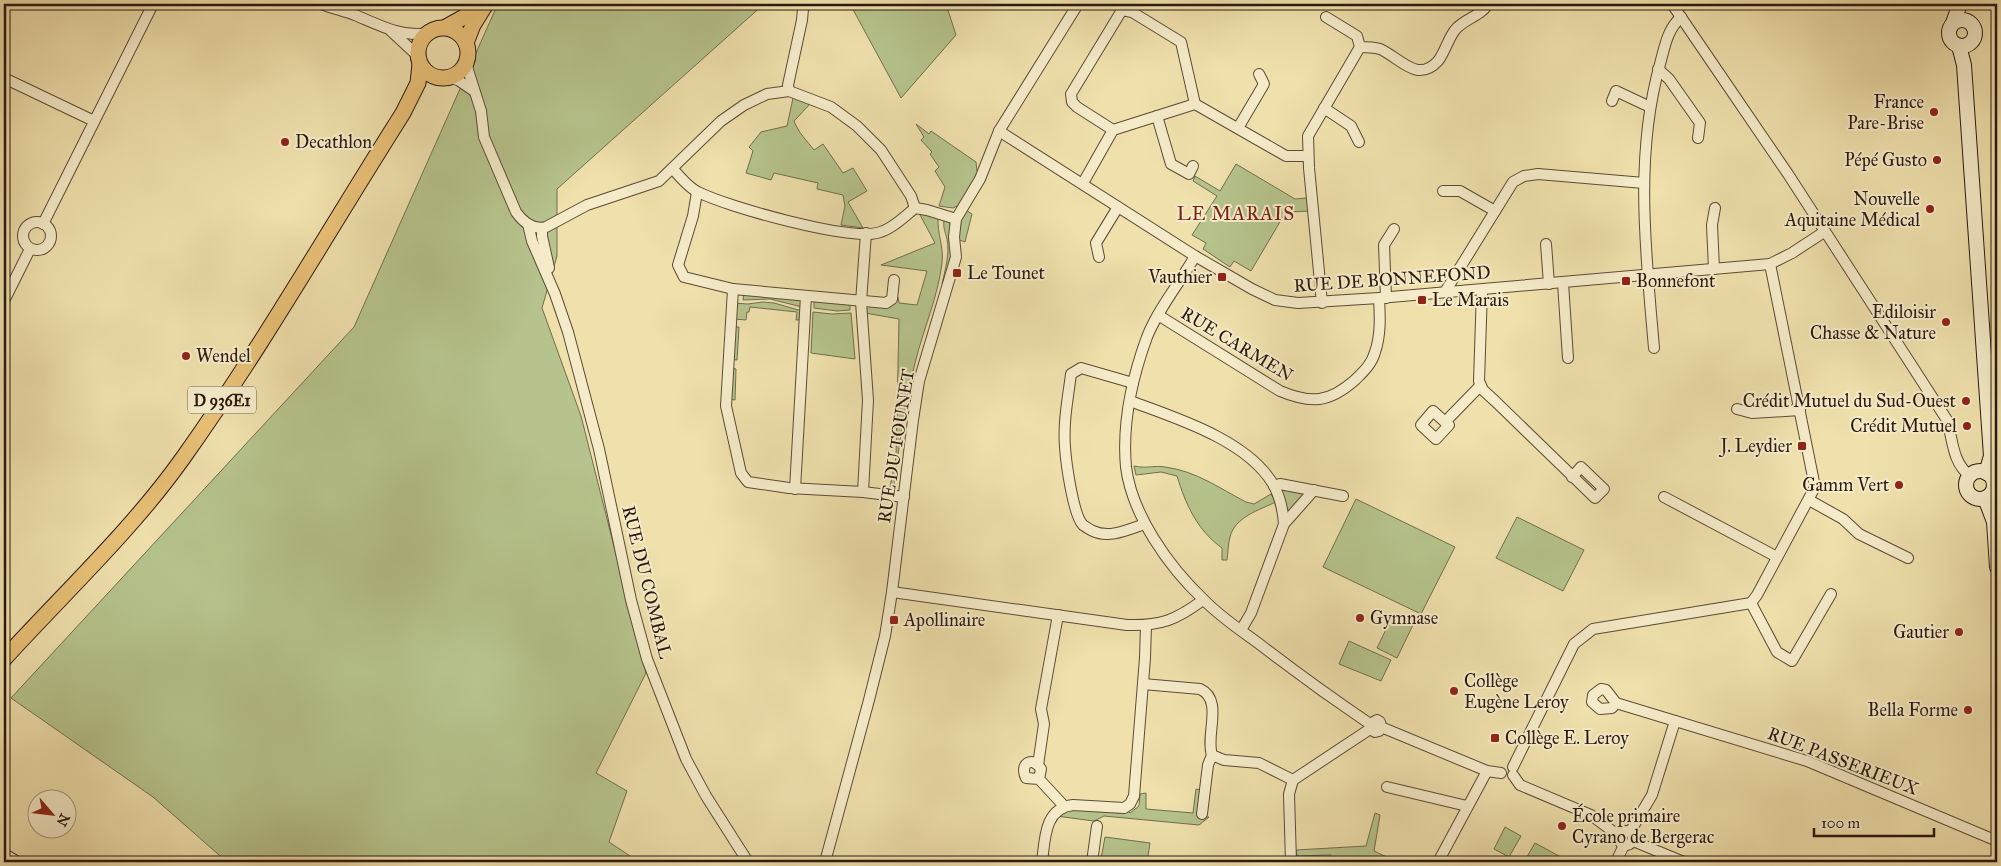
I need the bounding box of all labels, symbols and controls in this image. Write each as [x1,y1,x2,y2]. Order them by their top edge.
place label: France Pare-Brise [1847,91,1924,134]
marker: France Pare-Brise [1928,106,1940,118]
place label: Decathlon [295,131,372,153]
marker: Decathlon [279,136,291,148]
place label: Pépé Gusto [1844,149,1927,171]
marker: Pépé Gusto [1931,154,1943,166]
place label: Nouvelle Aquitaine Médical [1784,188,1920,232]
district label: LE MARAIS [1177,202,1295,225]
marker: Nouvelle Aquitaine Médical [1924,203,1936,215]
street label: RUE DE BONNEFOND [1293,261,1491,297]
place label: Le Tounet [967,262,1046,284]
place label: Vauthier [1147,266,1212,288]
marker: Le Tounet [951,267,963,279]
place label: Bonnefont [1636,270,1716,292]
marker: Vauthier [1216,271,1228,283]
marker: Bonnefont [1620,275,1632,287]
place label: Le Marais [1432,289,1509,311]
marker: Le Marais [1416,294,1428,306]
place label: Ediloisir Chasse & Nature [1810,301,1936,344]
street label: RUE CARMEN [1177,302,1297,386]
marker: Ediloisir Chasse & Nature [1940,316,1952,328]
place label: Wendel [196,345,251,367]
marker: Wendel [180,350,192,362]
street label: RUE DU TOUNET [873,367,919,525]
road number: D 936E1 [188,386,256,414]
place label: Crédit Mutuel du Sud-Ouest [1743,390,1957,412]
marker: Crédit Mutuel du Sud-Ouest [1960,395,1972,407]
place label: Crédit Mutuel [1850,415,1957,437]
marker: Crédit Mutuel [1961,420,1973,432]
place label: J. Leydier [1718,435,1792,458]
marker: J. Leydier [1796,440,1808,452]
place label: Gamm Vert [1802,474,1890,496]
marker: Gamm Vert [1893,479,1905,491]
street label: RUE DU COMBAL [617,503,677,661]
place label: Gymnase [1370,607,1438,629]
place label: Apollinaire [903,609,985,631]
marker: Gymnase [1354,612,1366,624]
marker: Apollinaire [888,614,900,626]
place label: Gautier [1893,621,1949,643]
marker: Gautier [1953,626,1965,638]
place label: Collège Eugène Leroy [1464,670,1569,714]
marker: Collège Eugène Leroy [1448,685,1460,697]
place label: Bella Forme [1868,699,1958,721]
marker: Bella Forme [1962,704,1974,716]
street label: RUE PASSERIEUX [1764,722,1922,800]
place label: Collège E. Leroy [1505,727,1629,750]
marker: Collège E. Leroy [1489,732,1501,744]
north arrow [28,788,78,838]
place label: École primaire Cyrano de Bergerac [1572,803,1715,849]
scale bar [1814,806,1934,838]
text: N [53,811,73,829]
text: 100 m [1821,814,1861,832]
marker: École primaire Cyrano de Bergerac [1556,820,1568,832]

